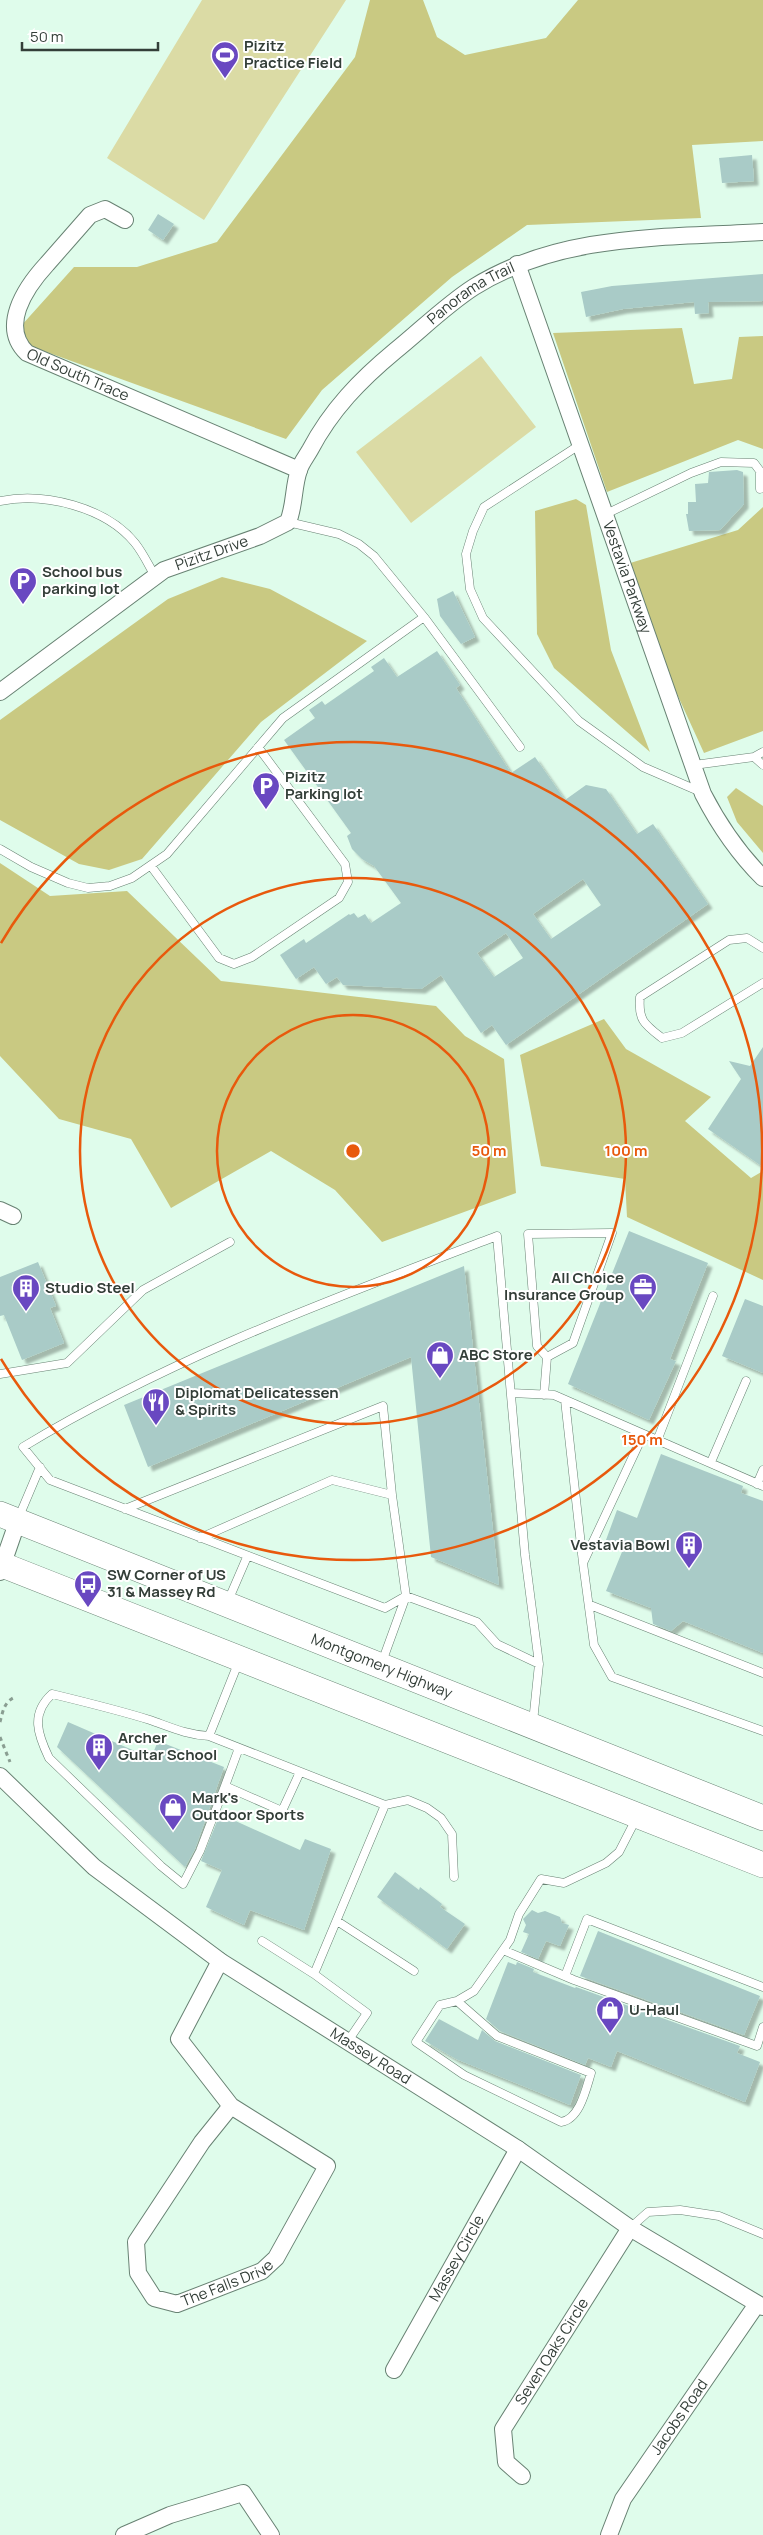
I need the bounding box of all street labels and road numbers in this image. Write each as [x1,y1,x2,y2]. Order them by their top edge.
street label: Panorama Trail [422,256,518,329]
street label: Old South Trace [23,343,133,406]
street label: Vestavia Parkway [598,518,657,636]
street label: Pizitz Drive [172,530,251,575]
street label: Montgomery Highway [308,1628,456,1703]
street label: Massey Road [326,2022,415,2089]
street label: Massey Circle [424,2211,489,2305]
street label: The Falls Drive [178,2254,278,2311]
street label: Seven Oaks Circle [510,2294,593,2409]
street label: Jacobs Road [645,2375,712,2459]

